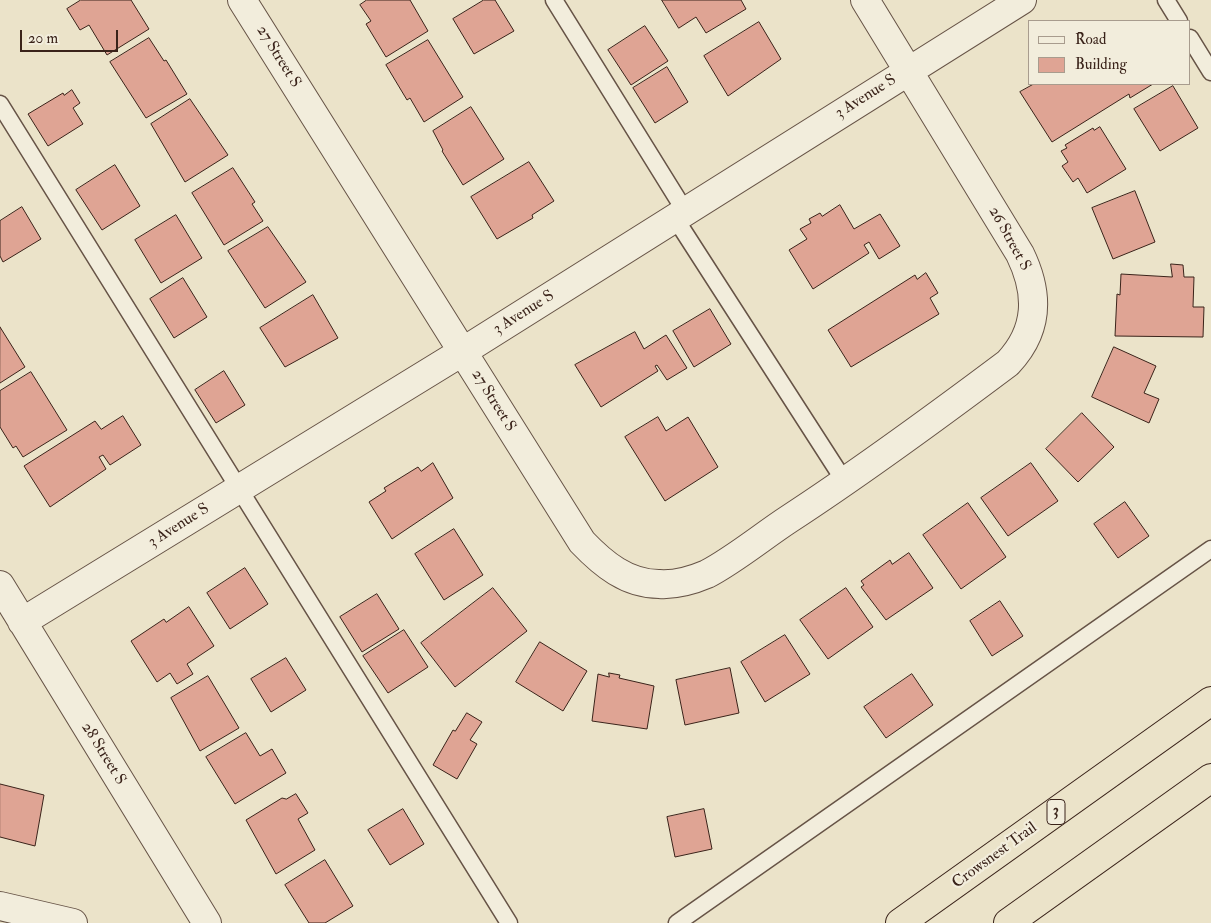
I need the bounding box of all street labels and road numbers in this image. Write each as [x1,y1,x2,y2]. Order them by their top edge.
street label: 27 Street S [251,22,305,92]
street label: 3 Avenue S [832,71,900,123]
street label: 26 Street S [984,204,1034,274]
street label: 3 Avenue S [490,287,558,339]
street label: 27 Street S [466,366,520,436]
street label: 3 Avenue S [145,500,213,552]
street label: 28 Street S [76,719,130,789]
road number: 3 [1047,800,1065,824]
street label: Crowsnest Trail [949,819,1041,893]

